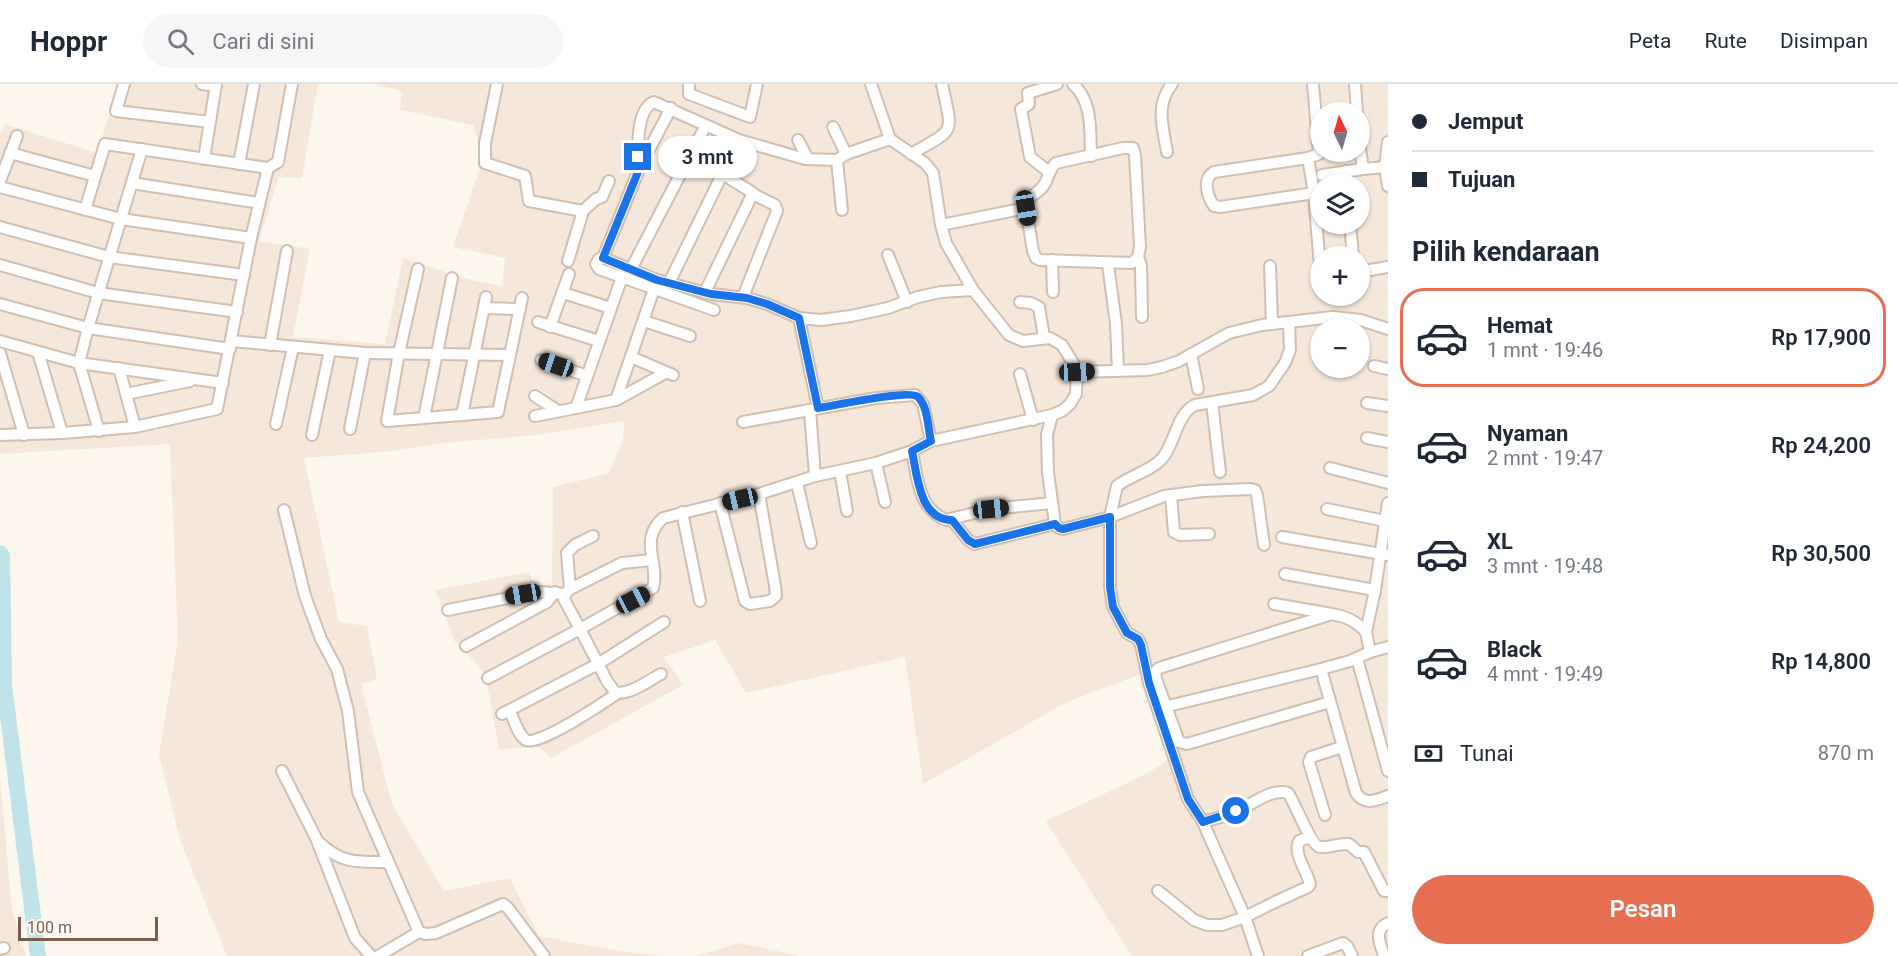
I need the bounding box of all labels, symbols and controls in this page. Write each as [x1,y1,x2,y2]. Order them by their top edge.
search box [143,14,563,68]
text: Hoppr [30,25,107,58]
icon: search [164,25,197,58]
text: Cari di sini [212,29,314,54]
text: Peta [1629,29,1671,53]
text: Rute [1704,29,1747,53]
text: Disimpan [1780,29,1868,53]
north arrow [1310,102,1370,162]
map controls [1310,102,1370,378]
text: Jemput [1448,109,1523,134]
callout: 3 mnt [659,136,758,178]
route end [624,143,651,170]
text: 3 mnt [682,145,733,169]
text: Tujuan [1448,167,1515,192]
button: layers [1310,174,1370,234]
car [1014,189,1038,227]
text: Pilih kendaraan [1412,236,1600,268]
button: + [1310,246,1370,306]
icon: car [1415,311,1469,365]
text: Hemat [1487,313,1553,338]
button: − [1310,318,1370,378]
text: Rp 17,900 [1771,325,1871,350]
text: 1 mnt · 19:46 [1487,338,1603,362]
car [536,351,576,379]
car [1059,362,1095,382]
icon: car [1415,419,1469,473]
text: Nyaman [1487,421,1568,446]
text: Rp 24,200 [1771,433,1871,458]
text: 2 mnt · 19:47 [1487,446,1603,470]
car [720,486,760,512]
car [972,498,1010,520]
icon: car [1415,527,1469,581]
text: XL [1487,529,1513,554]
text: Rp 30,500 [1771,541,1871,566]
text: 3 mnt · 19:48 [1487,554,1603,578]
car [504,582,542,606]
car [613,584,653,616]
icon: car [1415,635,1469,689]
text: Black [1487,637,1542,662]
text: Rp 14,800 [1771,649,1871,674]
text: 4 mnt · 19:49 [1487,662,1603,686]
icon: cash [1412,737,1445,770]
text: Tunai [1460,741,1514,766]
text: 870 m [1818,741,1874,765]
route start [1222,797,1249,824]
button: Pesan [1412,875,1874,944]
scale bar [18,914,158,942]
text: 100 m [27,918,72,937]

